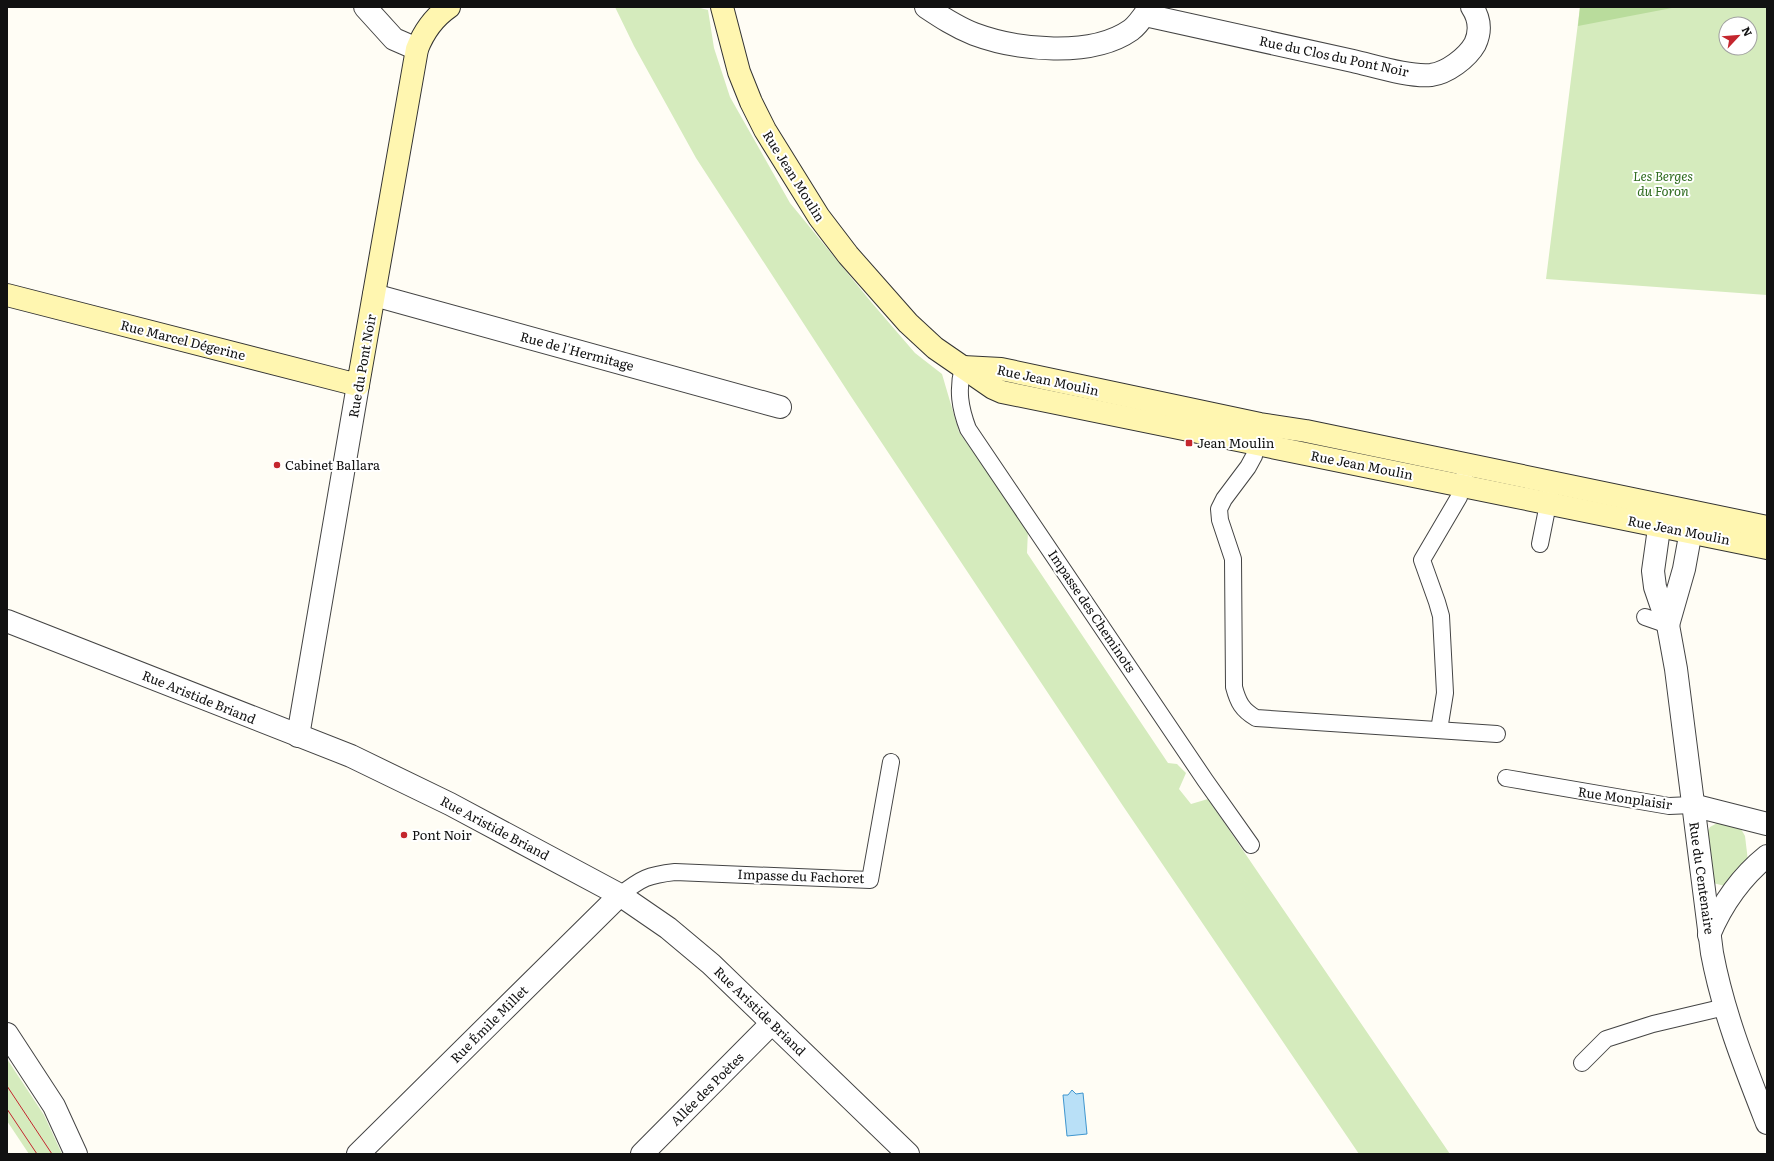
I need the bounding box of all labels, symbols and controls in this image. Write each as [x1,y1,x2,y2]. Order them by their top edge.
north arrow [1718,16,1758,56]
text: N [1739,24,1757,39]
street label: Rue du Clos du Pont Noir [1258,30,1411,81]
street label: Rue Jean Moulin [759,127,830,225]
park label: Les Berges du Foron [1633,166,1693,200]
street label: Rue du Pont Noir [343,312,380,419]
street label: Rue Marcel Dégerine [119,315,248,364]
street label: Rue de l'Hermitage [518,326,636,375]
street label: Rue Jean Moulin [995,359,1101,400]
place label: Jean Moulin [1197,433,1275,452]
marker: Jean Moulin [1184,438,1194,448]
street label: Rue Jean Moulin [1309,445,1415,484]
place label: Cabinet Ballara [285,455,380,474]
marker: Cabinet Ballara [272,460,282,470]
street label: Rue Jean Moulin [1626,510,1732,549]
street label: Impasse des Cheminots [1044,546,1141,676]
street label: Rue Aristide Briand [139,665,259,728]
street label: Rue Monplaisir [1577,781,1674,814]
street label: Rue Aristide Briand [437,791,553,864]
street label: Rue du Centenaire [1685,820,1720,936]
place label: Pont Noir [412,825,473,844]
marker: Pont Noir [399,830,409,840]
street label: Impasse du Fachoret [737,864,866,887]
street label: Rue Aristide Briand [710,962,811,1060]
street label: Rue Émile Millet [446,980,532,1067]
street label: Allée des Poètes [666,1048,748,1130]

